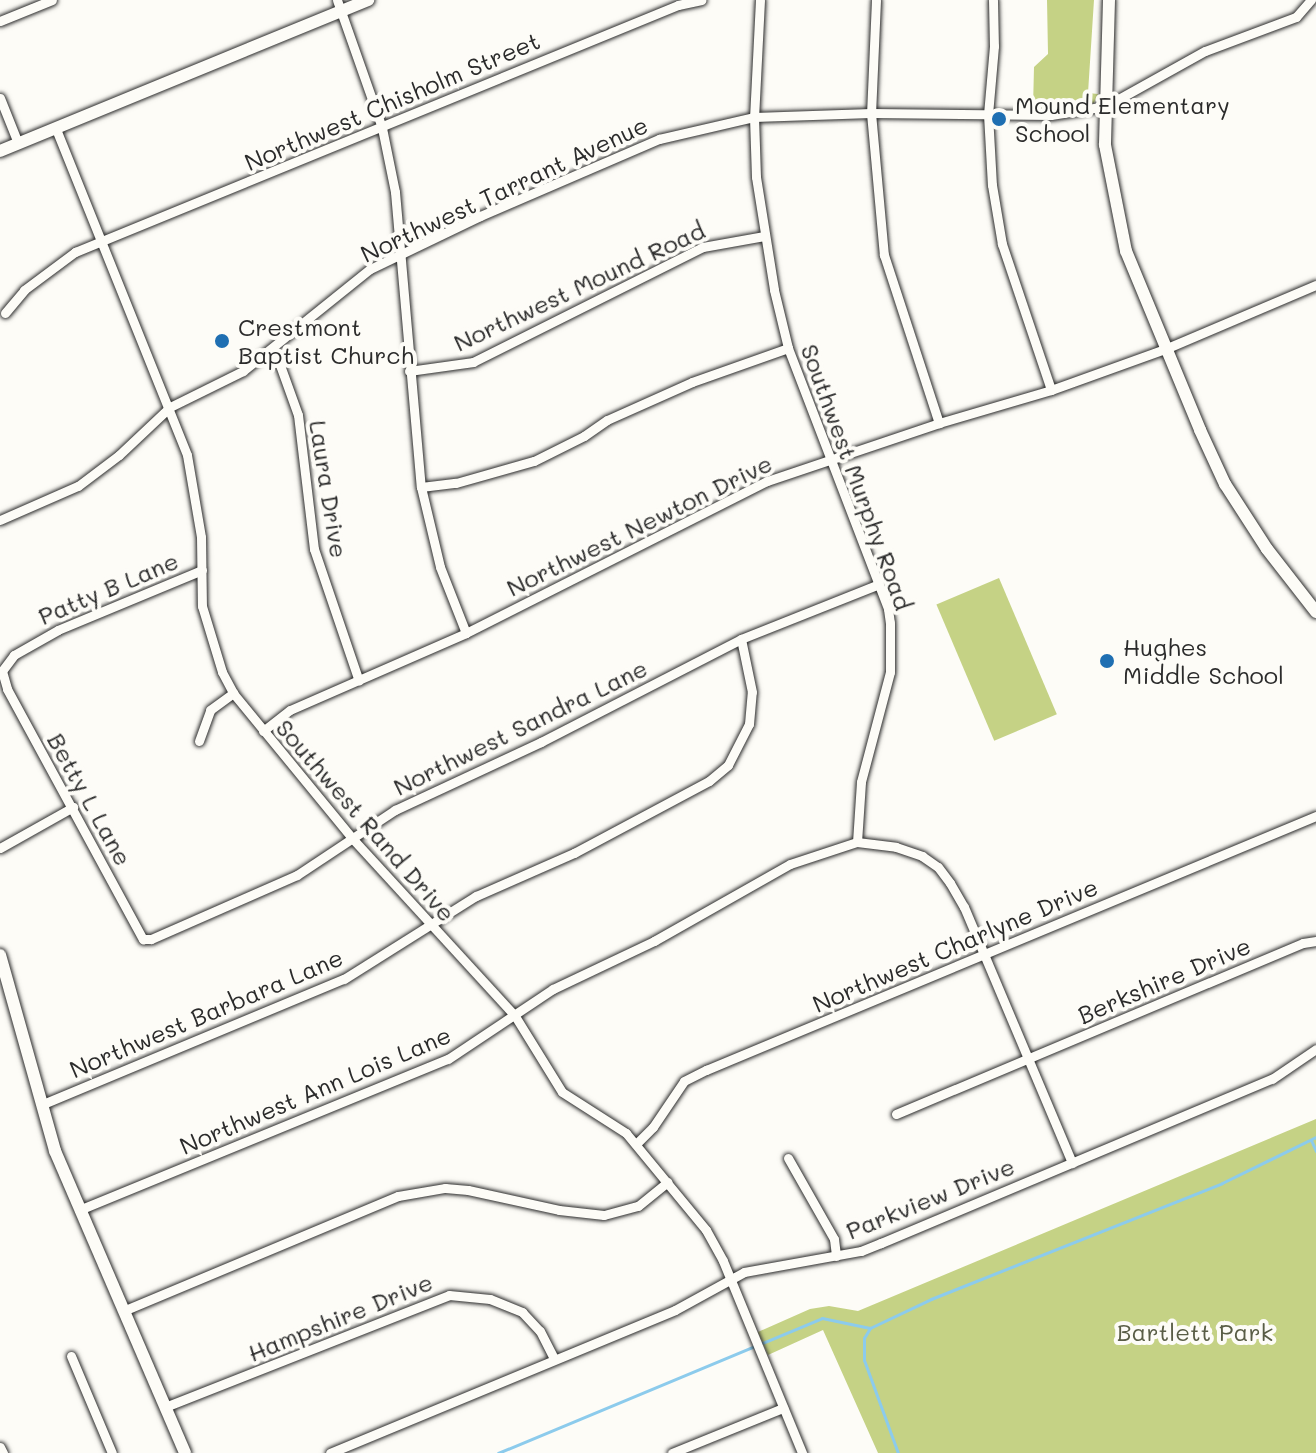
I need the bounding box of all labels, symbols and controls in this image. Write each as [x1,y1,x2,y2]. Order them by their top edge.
street label: Northwest Chisholm Street [240,26,544,176]
place label: Mound Elementary School [1015,91,1230,147]
street label: Northwest Tarrant Avenue [356,110,652,268]
marker: Mound Elementary School [990,110,1008,128]
street label: Northwest Mound Road [449,215,709,357]
place label: Crestmont Baptist Church [238,313,414,369]
marker: Crestmont Baptist Church [213,332,231,350]
street label: Southwest Murphy Road [795,340,919,614]
street label: Laura Drive [304,418,354,560]
street label: Northwest Newton Drive [502,448,776,602]
street label: Patty B Lane [34,546,182,630]
place label: Hughes Middle School [1123,633,1284,689]
marker: Hughes Middle School [1098,652,1116,670]
street label: Northwest Sandra Lane [388,653,652,801]
street label: Southwest Rand Drive [270,713,462,927]
street label: Betty L Lane [42,728,138,870]
street label: Northwest Charlyne Drive [808,872,1102,1018]
street label: Berkshire Drive [1073,931,1255,1029]
street label: Northwest Barbara Lane [65,942,347,1084]
street label: Northwest Ann Lois Lane [175,1020,455,1160]
street label: Parkview Drive [842,1151,1018,1245]
street label: Hampshire Drive [243,1267,437,1367]
park label: Bartlett Park [1117,1318,1273,1346]

